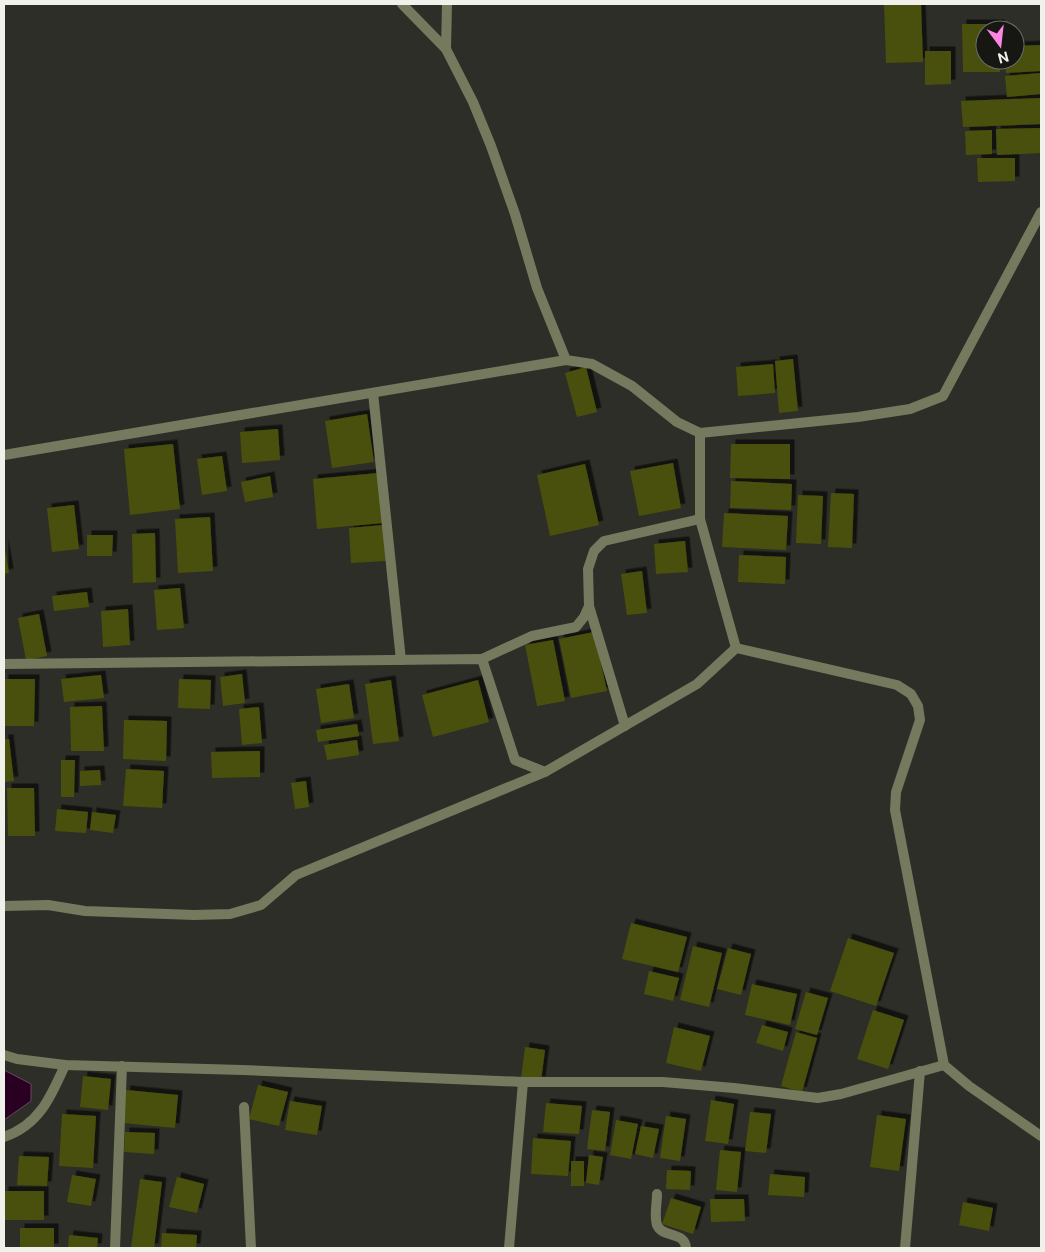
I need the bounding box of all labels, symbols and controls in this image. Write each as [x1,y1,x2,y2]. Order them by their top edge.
north arrow [975,20,1025,70]
text: N [996,48,1011,67]

